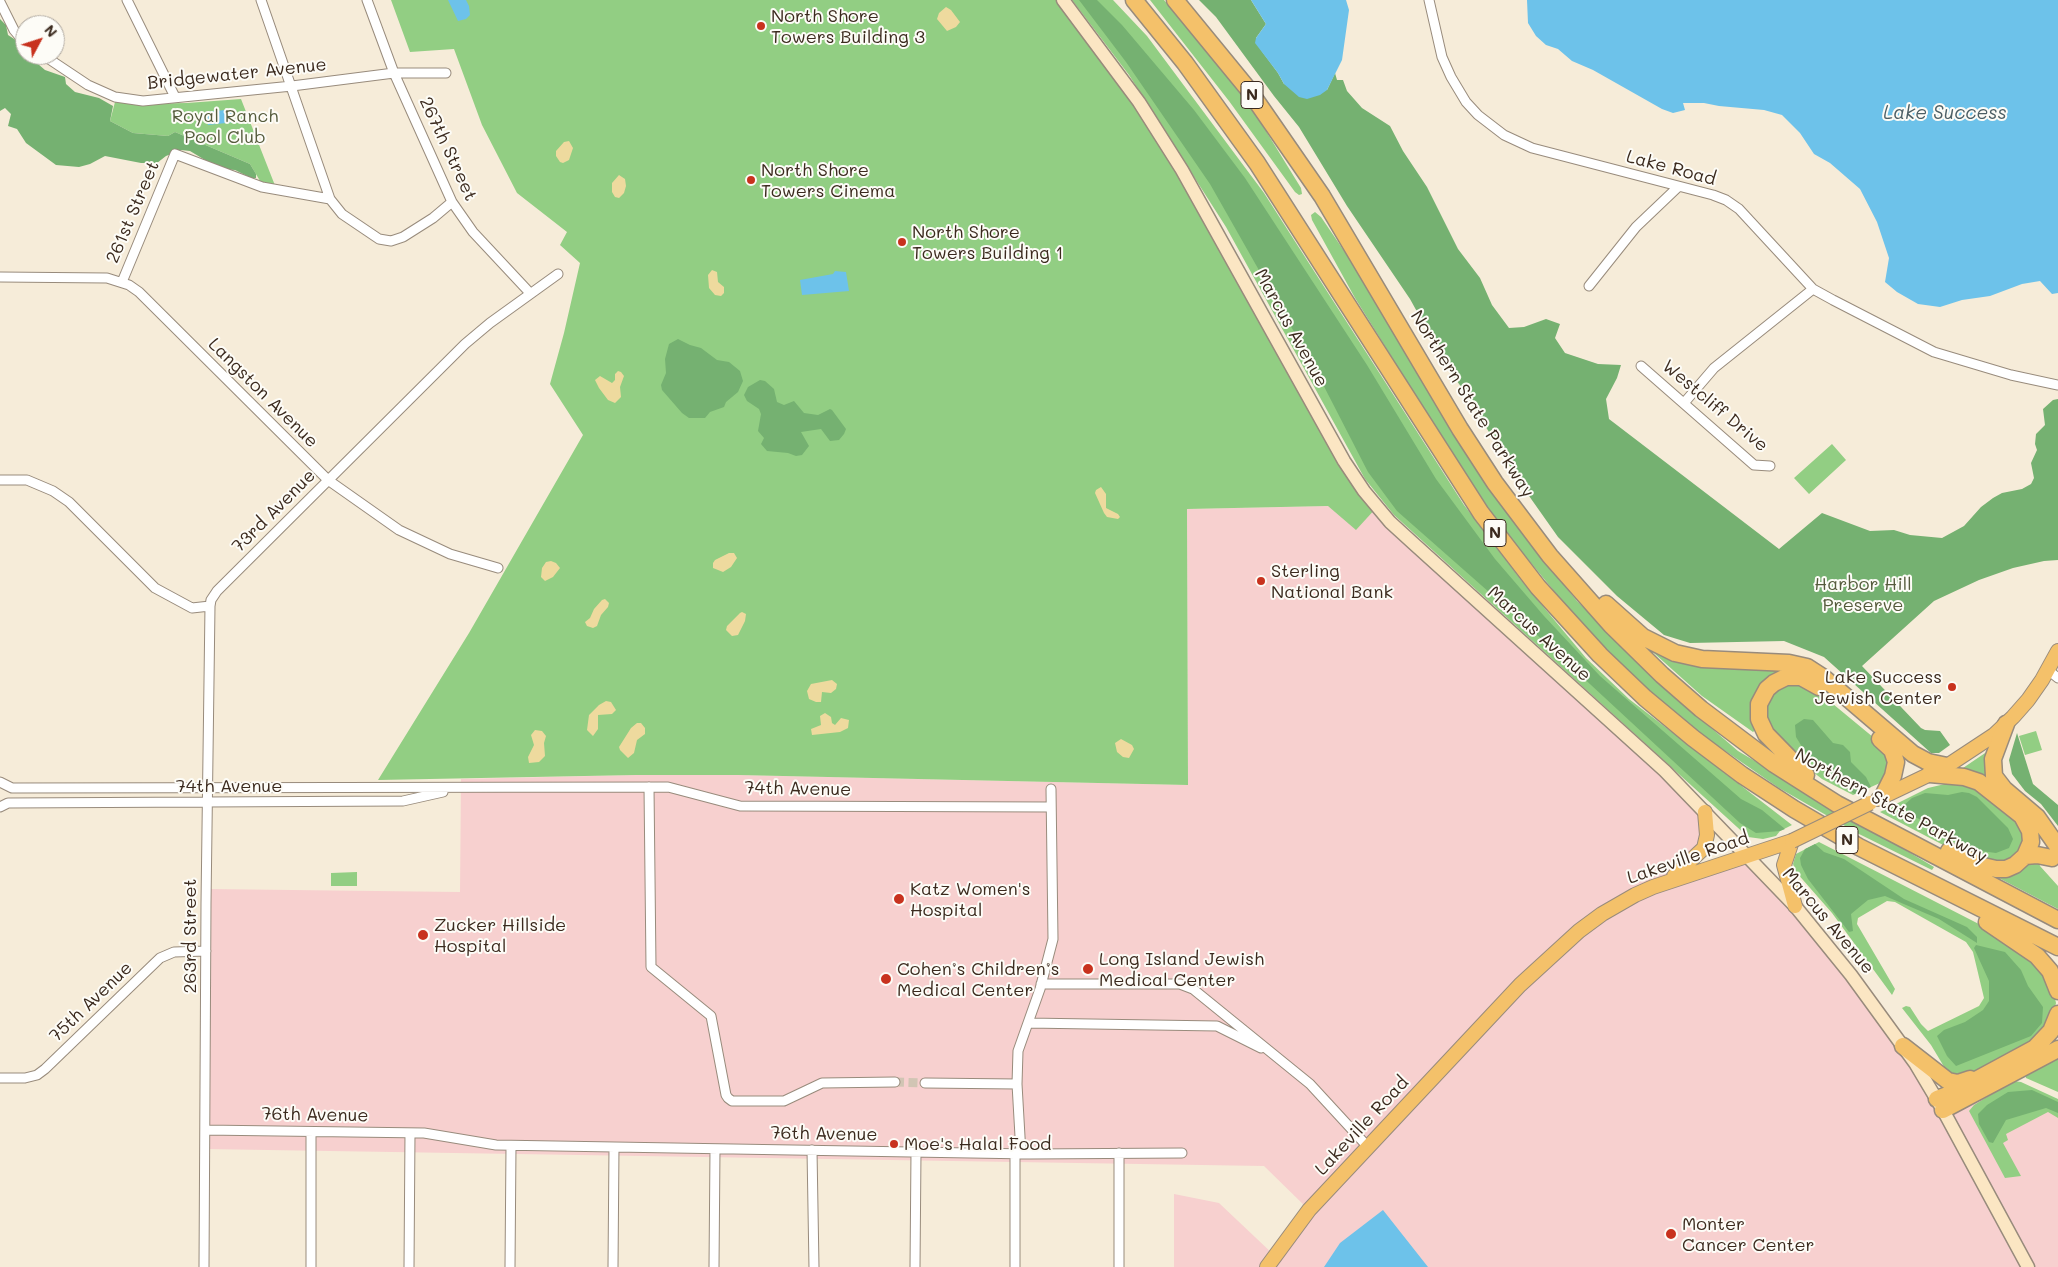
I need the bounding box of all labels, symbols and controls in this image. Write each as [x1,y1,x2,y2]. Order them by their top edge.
place label: North Shore Towers Building 3 [771,5,925,48]
north arrow [15,15,65,65]
text: N [40,20,62,41]
marker: North Shore Towers Building 3 [755,20,767,32]
street label: Bridgewater Avenue [146,54,328,94]
road number: N [1241,82,1263,108]
street label: 267th Street [415,94,481,204]
water label: Lake Success [1883,102,2007,124]
park label: Royal Ranch Pool Club [172,105,278,148]
street label: Lake Road [1624,146,1718,190]
street label: 261st Street [102,158,164,266]
place label: North Shore Towers Cinema [761,159,895,202]
marker: North Shore Towers Cinema [745,174,757,186]
place label: North Shore Towers Building 1 [912,221,1064,264]
marker: North Shore Towers Building 1 [896,236,908,248]
street label: Marcus Avenue [1250,265,1332,391]
street label: Northern State Parkway [1405,306,1539,502]
street label: Langston Avenue [204,334,322,452]
street label: Westcliff Drive [1658,355,1772,457]
street label: 73rd Avenue [228,465,320,557]
road number: N [1484,520,1506,546]
place label: Sterling National Bank [1271,560,1393,602]
park label: Harbor Hill Preserve [1814,573,1912,616]
marker: Sterling National Bank [1255,575,1267,587]
street label: Marcus Avenue [1483,582,1595,686]
place label: Lake Success Jewish Center [1815,666,1942,709]
marker: Lake Success Jewish Center [1946,681,1958,693]
street label: Northern State Parkway [1791,744,1991,868]
street label: 74th Avenue [176,775,282,797]
street label: 74th Avenue [744,777,852,801]
road number: N [1836,826,1858,854]
street label: Lakeville Road [1624,827,1752,889]
street label: Marcus Avenue [1777,864,1879,978]
place label: Katz Women's Hospital [910,878,1030,921]
street label: 263rd Street [179,879,201,993]
marker: Katz Women's Hospital [892,892,906,906]
place label: Zucker Hillside Hospital [434,914,566,956]
marker: Zucker Hillside Hospital [416,928,430,942]
place label: Long Island Jewish Medical Center [1099,948,1264,991]
street label: 75th Avenue [45,957,137,1047]
place label: Cohen’s Children’s Medical Center [897,958,1060,1001]
marker: Long Island Jewish Medical Center [1081,962,1095,976]
marker: Cohen’s Children’s Medical Center [879,972,893,986]
street label: Lakeville Road [1311,1072,1413,1180]
street label: 76th Avenue [261,1103,369,1127]
street label: 76th Avenue [770,1122,878,1146]
place label: Moe's Halal Food [904,1133,1052,1155]
marker: Moe's Halal Food [888,1138,900,1150]
place label: Monter Cancer Center [1682,1213,1815,1256]
marker: Monter Cancer Center [1664,1227,1678,1241]

